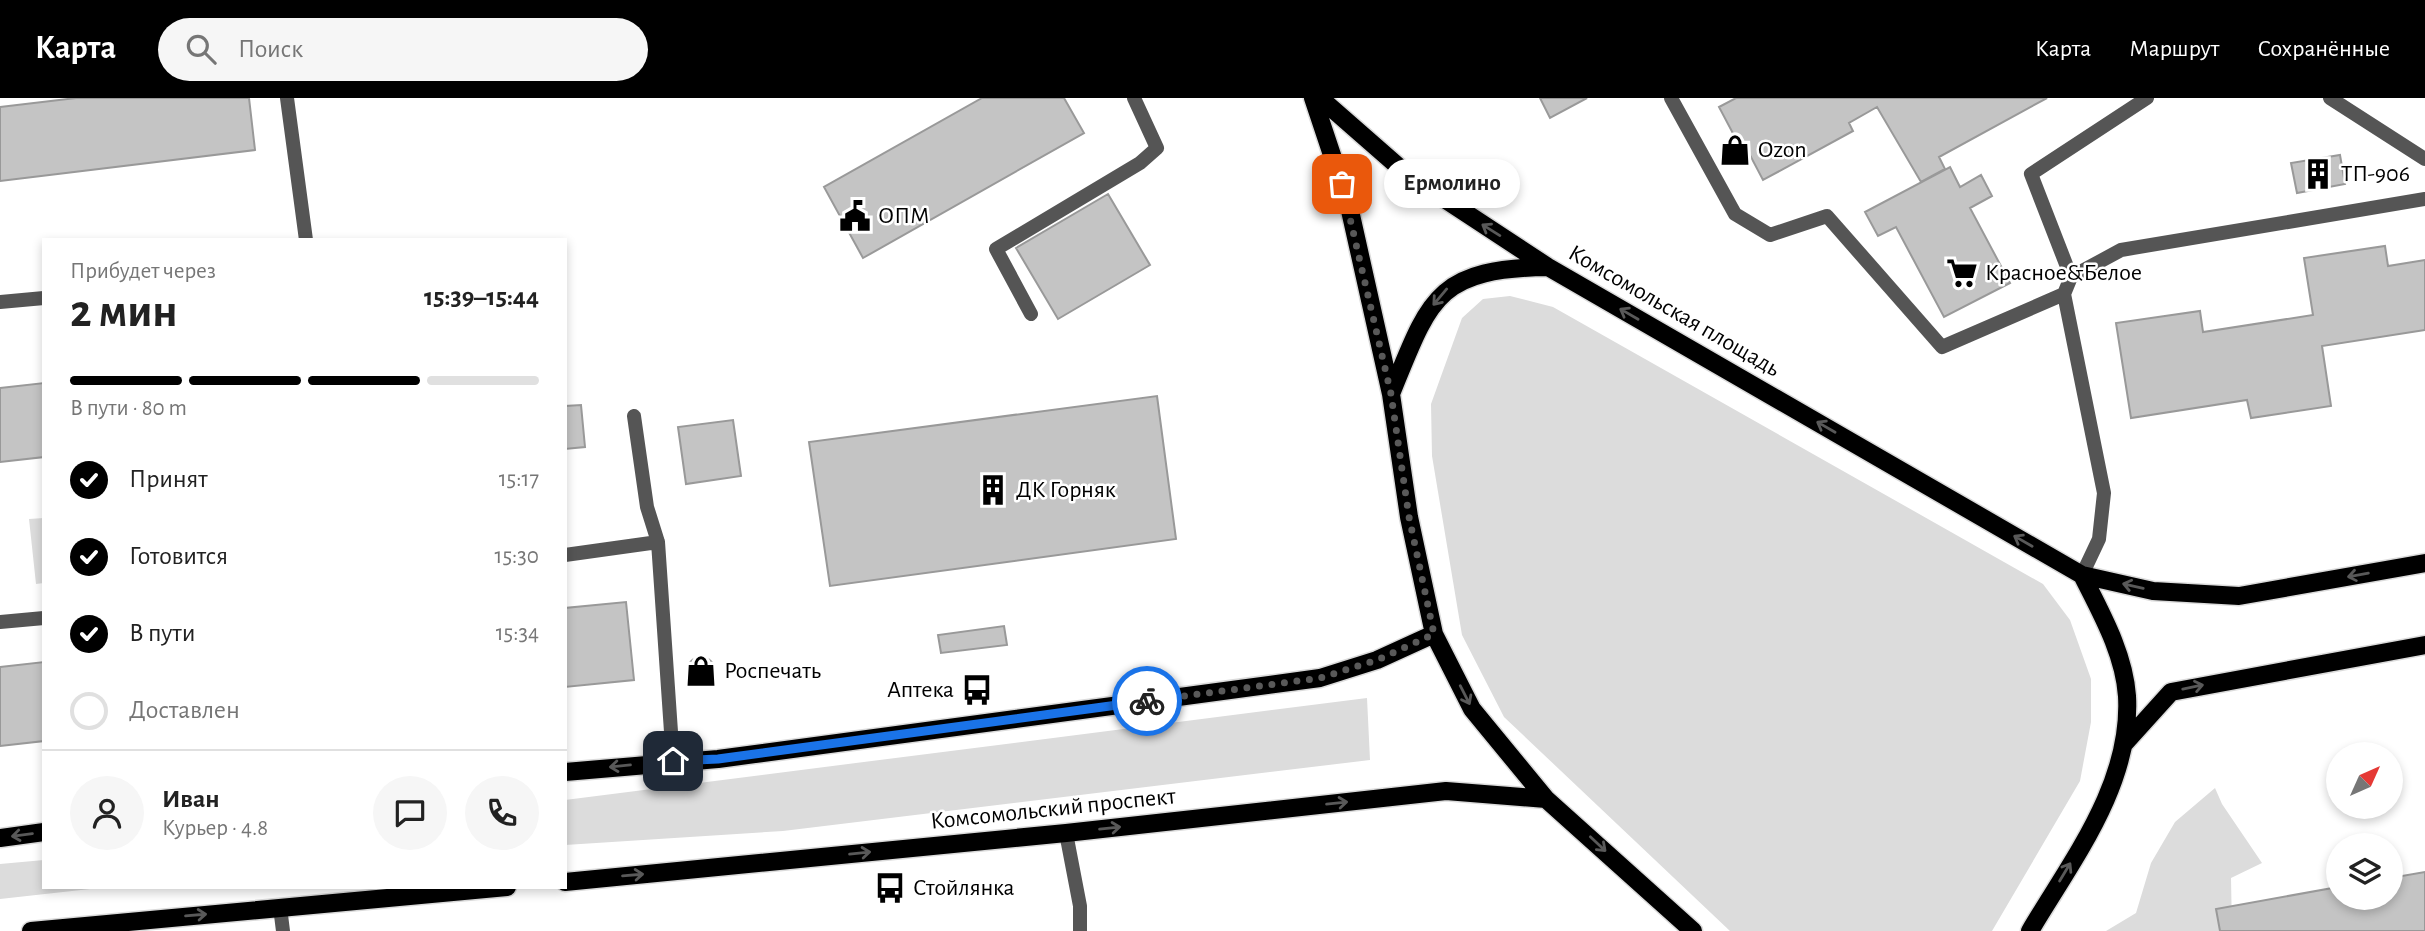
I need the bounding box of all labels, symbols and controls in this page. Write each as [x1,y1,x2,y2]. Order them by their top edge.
search box [158,18,648,81]
icon: search [182,30,220,68]
text: Карта [35,32,116,65]
text: Поиск [238,36,303,62]
text: Карта [2035,37,2091,61]
text: Маршрут [2129,37,2219,61]
text: Сохранённые [2257,37,2390,61]
shop icon: Ozon [1718,133,1752,167]
place label: Ozon [1758,138,1807,162]
pin [1312,154,1372,214]
building icon: ТП-906 [2301,157,2335,191]
callout: Ермолино [1384,160,1520,208]
place label: ТП-906 [2341,162,2410,186]
icon: bag [1323,165,1361,203]
text: Ермолино [1403,172,1501,195]
public building icon: ОПМ [838,199,872,233]
place label: ОПМ [878,204,930,228]
one-way arrow [1482,223,1501,238]
street label: Комсомольская площадь [1564,241,1784,381]
supermarket icon: Красное&Белое [1945,256,1979,290]
text: Прибудет через [70,260,216,283]
place label: Красное&Белое [1985,261,2142,285]
text: 15:39–15:44 [424,284,539,310]
one-way arrow [1432,288,1448,306]
text: 2 мин [70,289,178,335]
one-way arrow [1620,307,1640,321]
text: В пути · 80 m [70,397,187,420]
one-way arrow [1817,420,1837,434]
icon: check [70,461,108,499]
text: Принят [129,466,208,492]
text: 15:17 [499,468,539,491]
building icon: ДК Горняк [976,473,1010,507]
place label: ДК Горняк [1016,478,1116,502]
one-way arrow [2014,534,2034,548]
icon: check [70,538,108,576]
text: Готовится [129,543,228,569]
text: 15:30 [495,545,539,568]
one-way arrow [2347,569,2370,582]
one-way arrow [2122,579,2145,593]
icon: check [70,615,108,653]
text: В пути [129,620,195,646]
text: 15:34 [496,622,539,645]
shop icon: Роспечать [684,654,718,688]
place label: Роспечать [724,659,821,683]
courier [1112,666,1182,736]
bus stop icon: Аптека [960,673,994,707]
place label: Аптека [887,678,954,702]
one-way arrow [2181,680,2204,694]
icon: bike [1128,682,1166,720]
one-way arrow [1458,684,1472,705]
text: Доставлен [129,697,240,723]
pin [643,731,703,791]
icon: home [654,742,692,780]
north arrow [2326,742,2403,819]
map controls [2326,742,2403,910]
one-way arrow [610,760,632,773]
button: person [70,776,144,850]
button: chat [373,776,447,850]
button: phone [465,776,539,850]
street label: Комсомольский проспект [929,784,1177,834]
text: Иван [162,786,220,812]
one-way arrow [1325,797,1347,810]
text: Курьер · 4.8 [162,817,268,840]
one-way arrow [1099,821,1121,834]
one-way arrow [11,828,34,841]
button: layers [2326,833,2403,910]
one-way arrow [1589,836,1607,852]
one-way arrow [848,847,870,860]
one-way arrow [2058,863,2072,883]
one-way arrow [621,868,644,881]
bus stop icon: Стойлянка [873,871,907,905]
place label: Стойлянка [913,876,1015,900]
one-way arrow [184,908,207,921]

